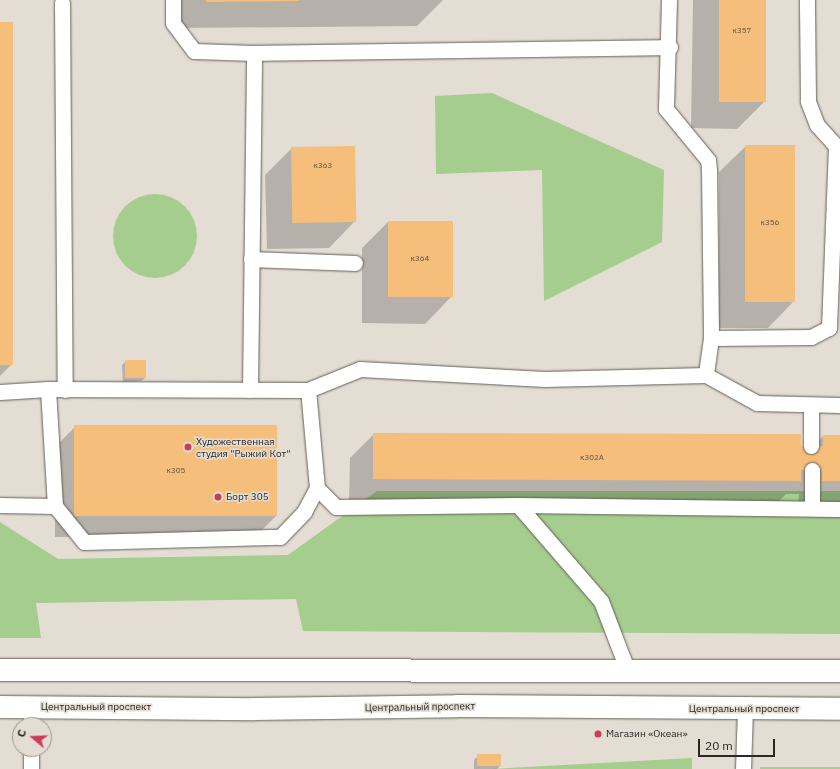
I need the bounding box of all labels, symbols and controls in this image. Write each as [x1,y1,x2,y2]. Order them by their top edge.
house number: к357 [733,26,751,36]
house number: к363 [314,161,332,171]
house number: к356 [761,218,779,228]
house number: к364 [411,254,429,264]
place label: Художественная студия "Рыжий Кот" [196,435,291,458]
marker: Художественная студия "Рыжий Кот" [183,442,193,452]
house number: к302А [580,453,604,463]
house number: к305 [167,466,185,476]
place label: Борт 305 [226,491,269,503]
marker: Борт 305 [213,492,223,502]
street label: Центральный проспект [365,700,475,714]
street label: Центральный проспект [41,701,151,713]
street label: Центральный проспект [689,703,799,715]
north arrow [12,717,52,757]
text: С [14,728,29,739]
place label: Магазин «Океан» [606,728,688,740]
marker: Магазин «Океан» [593,729,603,739]
scale bar [700,731,777,757]
text: 20 m [705,738,733,753]

